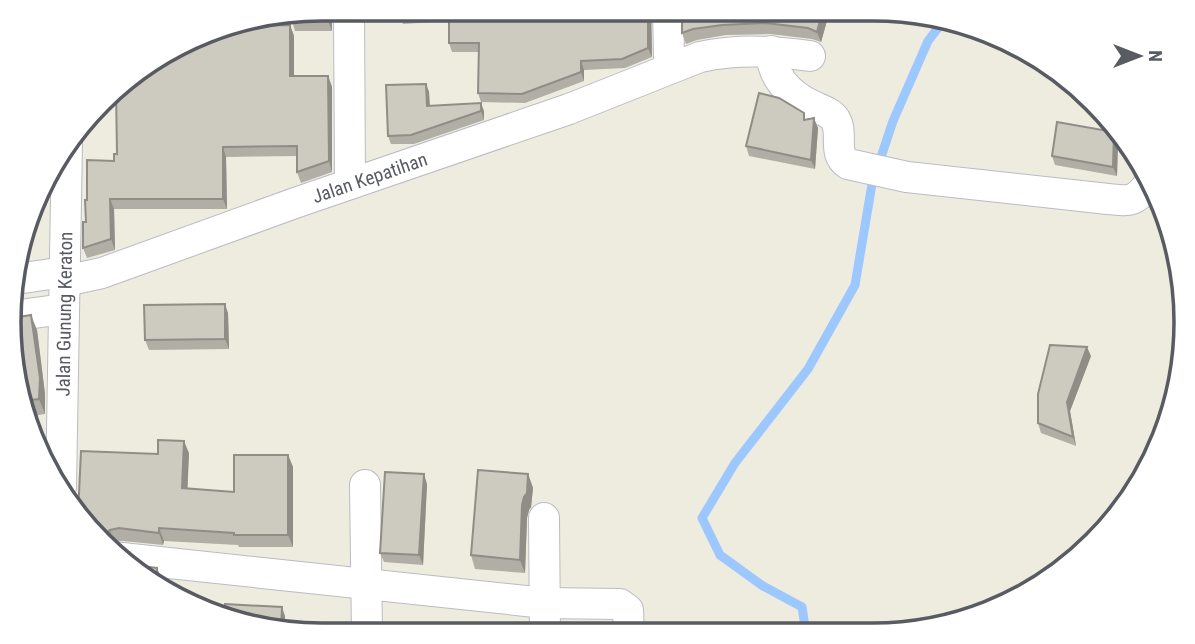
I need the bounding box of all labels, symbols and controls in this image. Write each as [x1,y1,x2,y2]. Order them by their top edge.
north arrow [1104,21,1174,91]
text: N [1144,50,1167,62]
street label: Jalan Kepatihan [309,147,430,208]
street label: Jalan Gunung Keraton [51,231,77,397]

